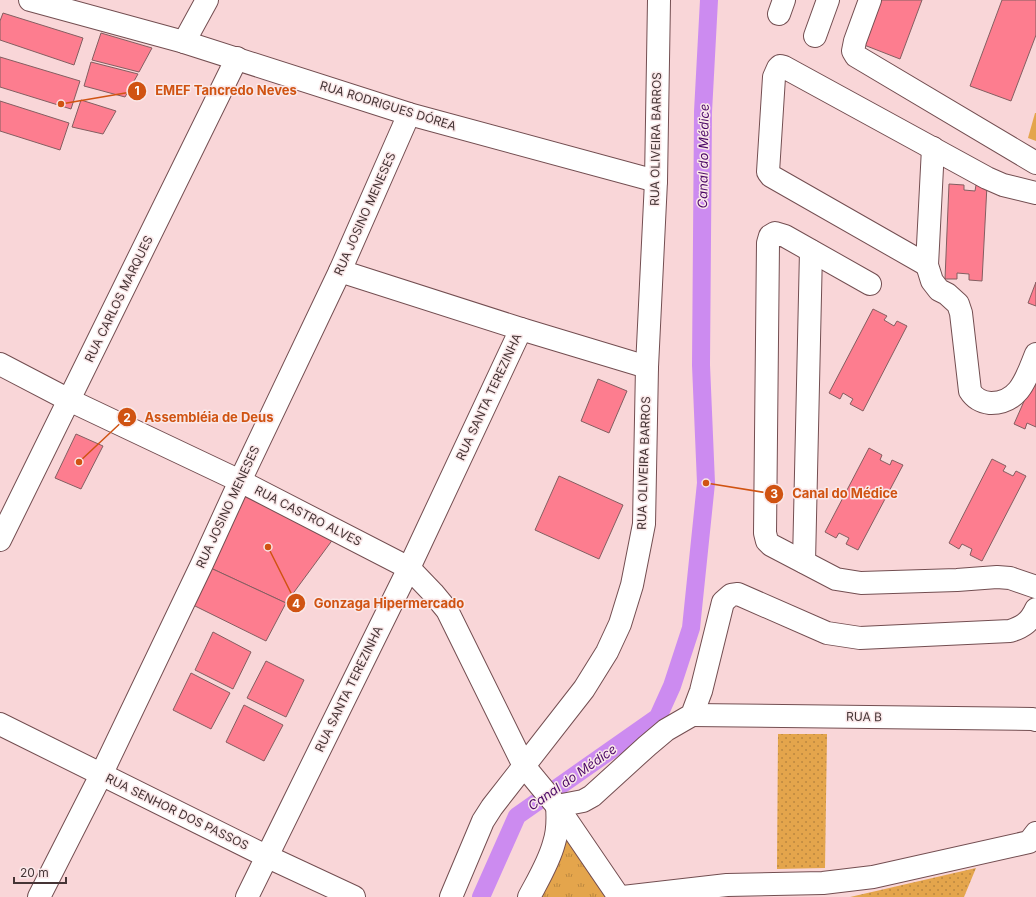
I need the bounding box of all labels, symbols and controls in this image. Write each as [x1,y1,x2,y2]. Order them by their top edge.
street label: RUA OLIVEIRA BARROS [647,72,664,206]
callout: EMEF Tancredo Neves [127,78,305,103]
street label: RUA RODRIGUES DÓREA [318,78,458,133]
text: EMEF Tancredo Neves [155,82,297,98]
text: 1 [134,83,140,98]
water label: Canal do Médice [694,104,712,208]
street label: RUA JOSINO MENESES [331,149,399,278]
street label: RUA CARLOS MARQUES [81,233,156,365]
street label: RUA SANTA TEREZINHA [453,331,525,463]
street label: RUA OLIVEIRA BARROS [634,396,653,530]
callout: Assembléia de Deus [117,405,281,430]
text: Assembléia de Deus [145,409,273,425]
text: 2 [123,410,131,425]
street label: RUA JOSINO MENESES [193,443,263,570]
callout: Canal do Médice [764,481,906,506]
street label: RUA CASTRO ALVES [252,482,364,549]
text: Canal do Médice [792,485,898,501]
text: 3 [770,486,778,501]
callout: Gonzaga Hipermercado [286,591,472,616]
text: Gonzaga Hipermercado [314,595,464,611]
text: 4 [292,596,300,611]
street label: RUA SANTA TEREZINHA [311,623,386,754]
street label: RUA B [846,709,882,724]
water label: Canal do Médice [525,740,619,814]
street label: RUA SENHOR DOS PASSOS [103,770,252,853]
scale bar [14,859,66,885]
text: 20 m [20,865,49,880]

